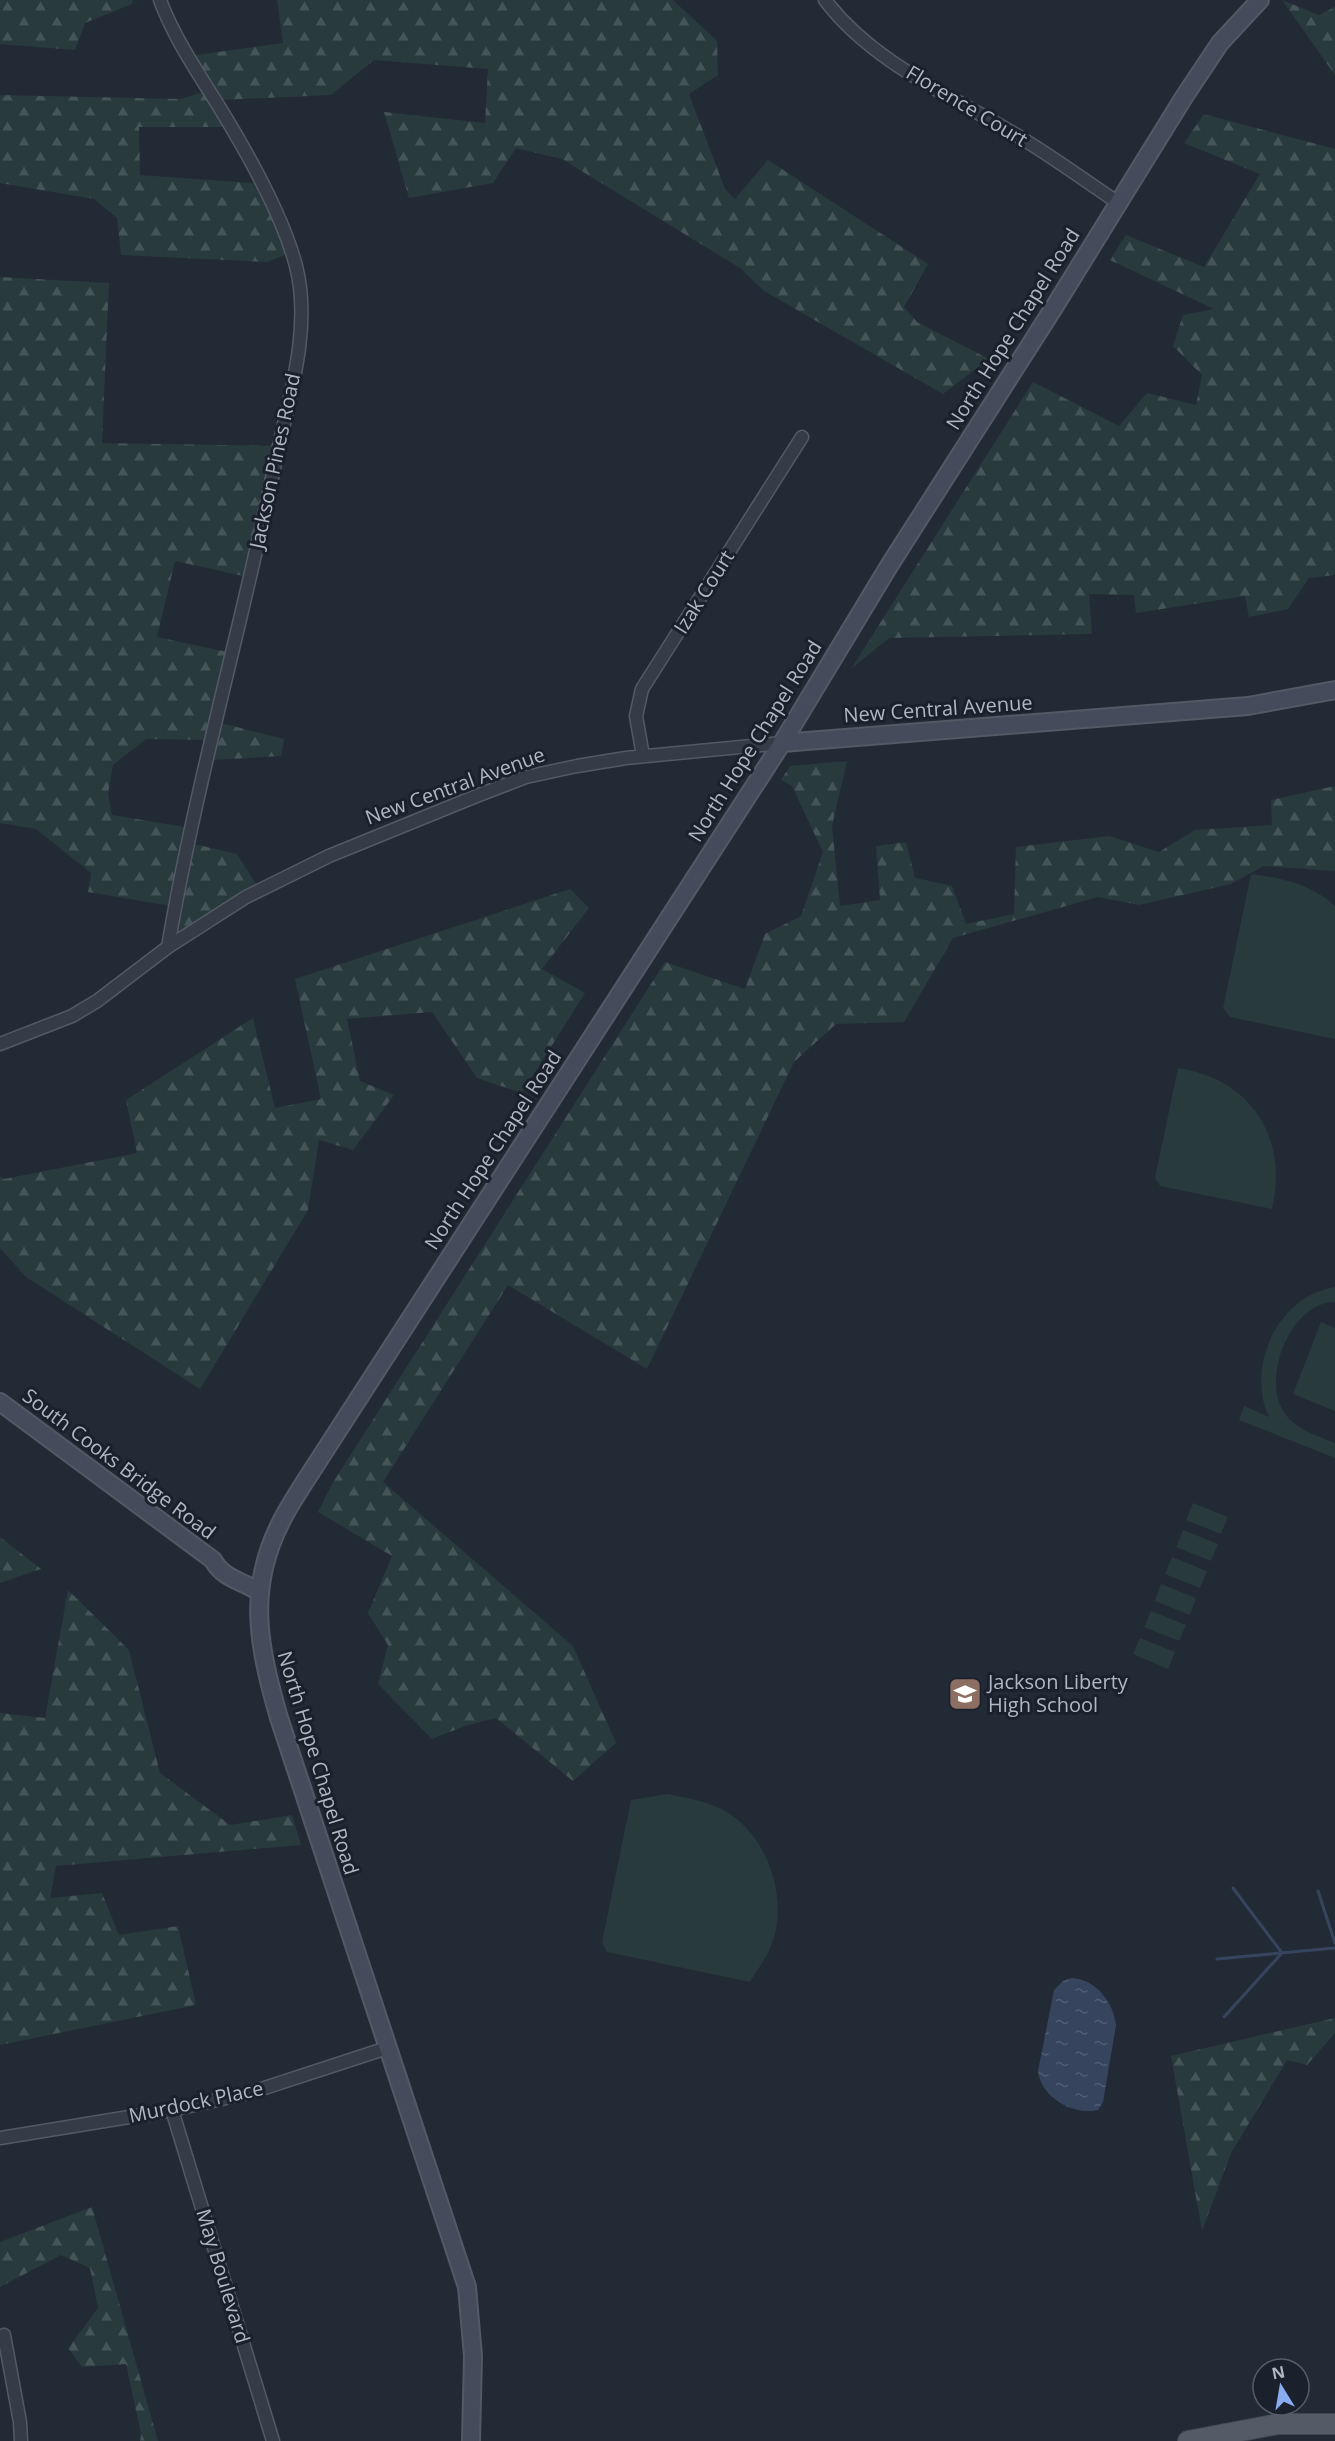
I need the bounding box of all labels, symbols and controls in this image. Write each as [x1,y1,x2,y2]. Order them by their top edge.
street label: Florence Court [901,59,1033,152]
street label: North Hope Chapel Road [939,223,1086,435]
street label: Jackson Pines Road [242,371,306,553]
street label: Izak Court [667,545,740,639]
street label: North Hope Chapel Road [681,635,828,847]
street label: New Central Avenue [843,688,1033,729]
street label: New Central Avenue [361,740,548,831]
street label: North Hope Chapel Road [418,1045,567,1255]
street label: South Cooks Bridge Road [17,1382,221,1545]
street label: North Hope Chapel Road [272,1648,365,1878]
place label: Jackson Liberty High School [986,1668,1129,1718]
school or university icon: Jackson Liberty High School [947,1676,983,1712]
street label: Murdock Place [126,2074,266,2129]
street label: May Boulevard [190,2205,257,2346]
north arrow [1251,2357,1311,2417]
text: N [1270,2360,1287,2384]

